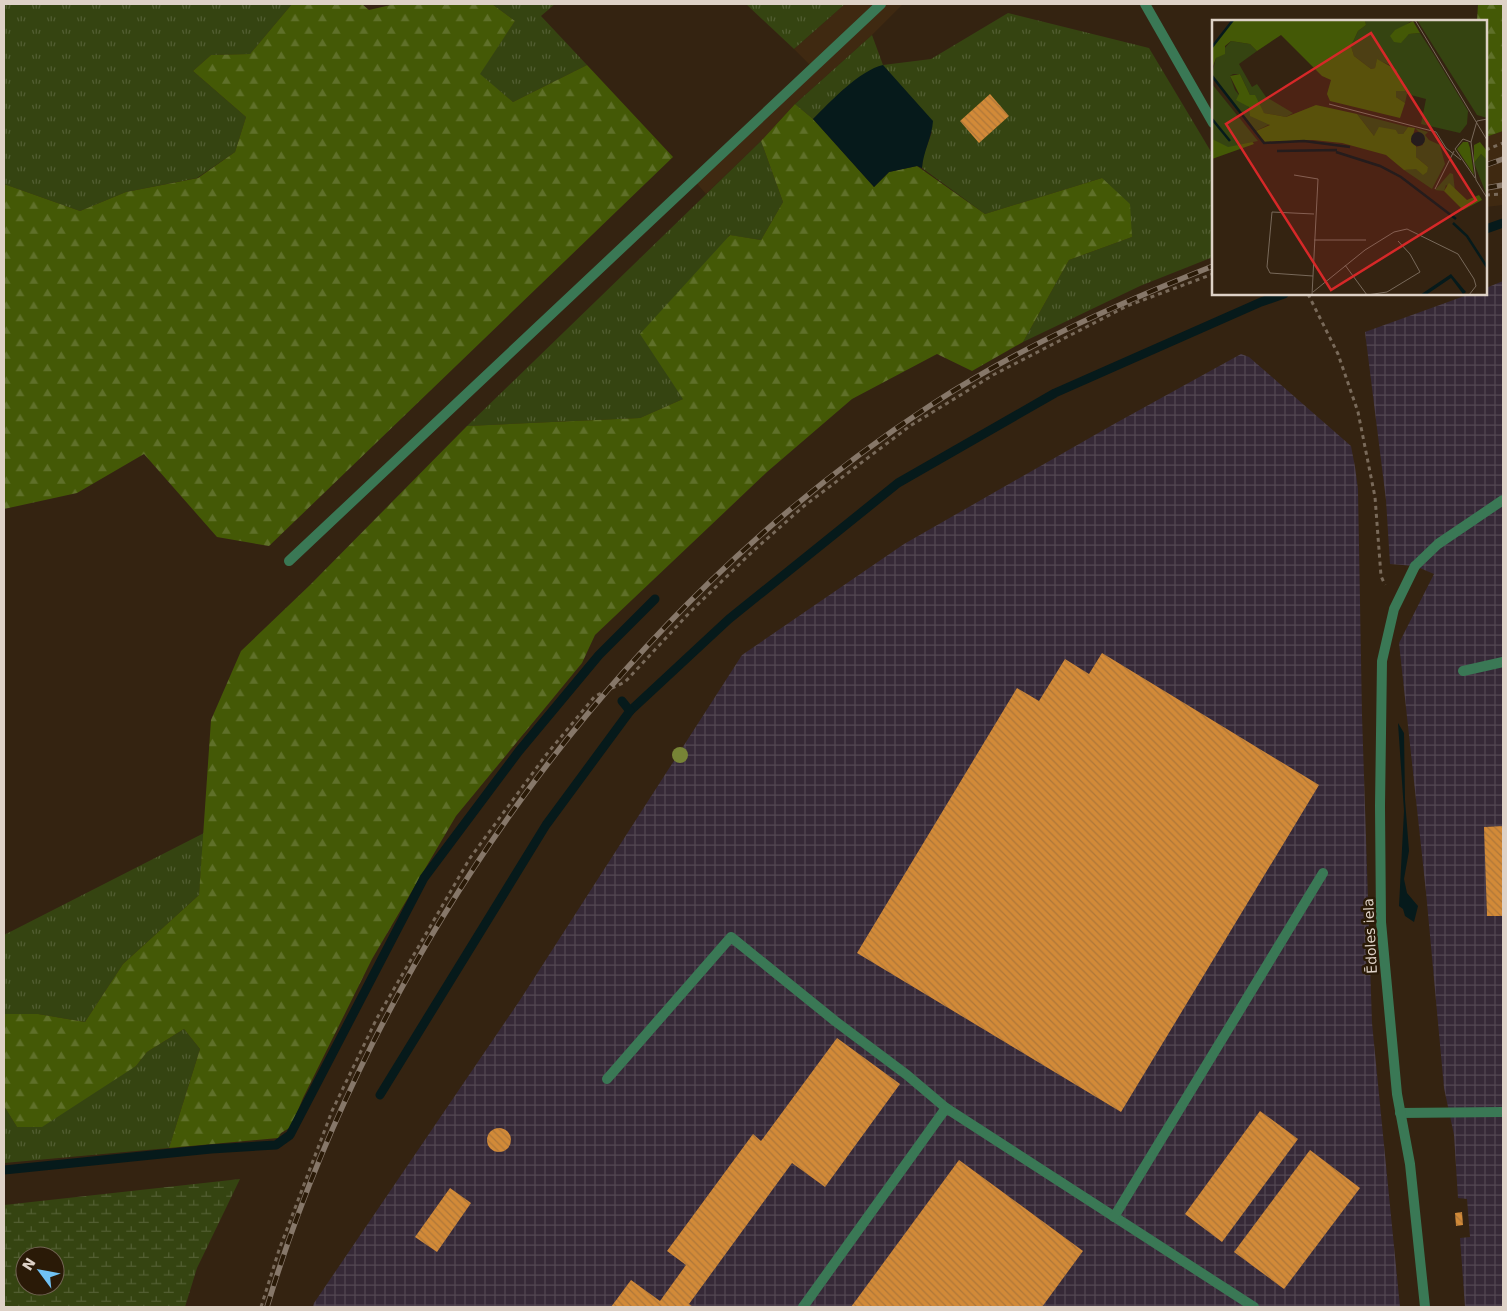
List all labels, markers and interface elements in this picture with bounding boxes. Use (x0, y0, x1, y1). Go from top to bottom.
inset map (1212, 20, 1487, 295)
street label: Ēdoles iela (1360, 898, 1380, 974)
north arrow (15, 1246, 65, 1296)
text: N (19, 1255, 39, 1273)

